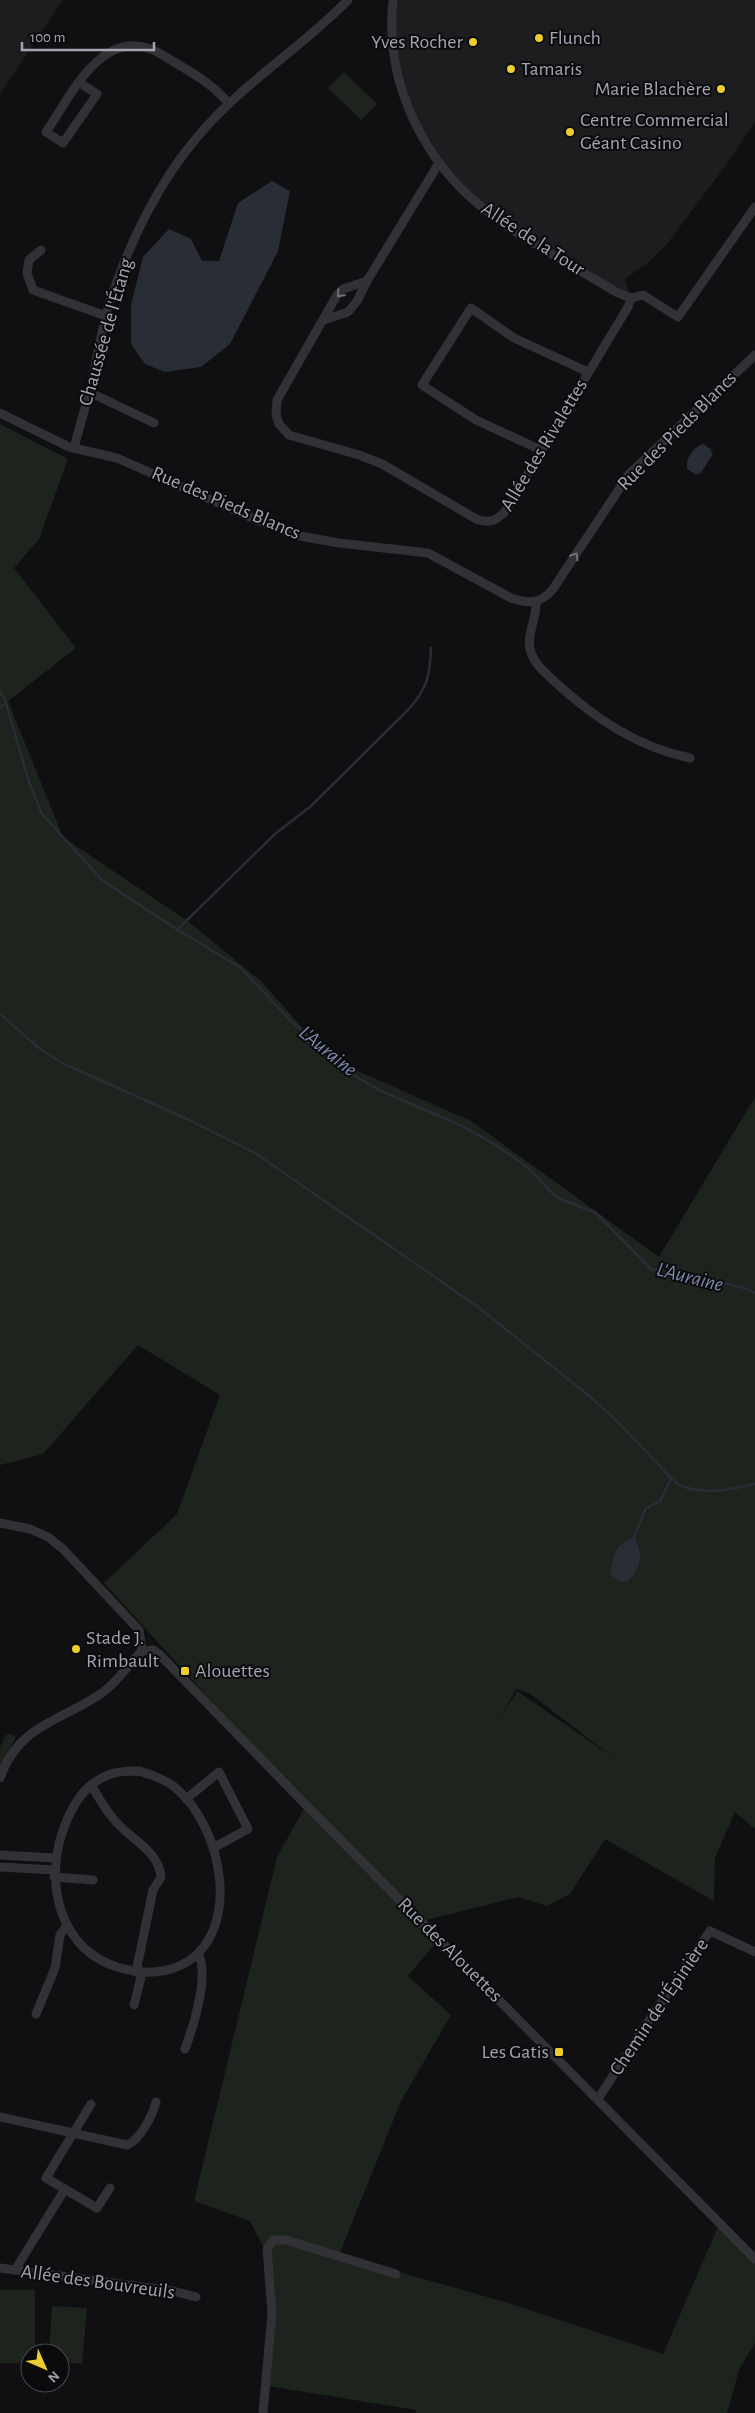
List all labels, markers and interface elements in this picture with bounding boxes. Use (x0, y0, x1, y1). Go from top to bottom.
scale bar (22, 20, 155, 52)
place label: Flunch (549, 28, 601, 48)
text: 100 m (30, 30, 65, 45)
place label: Yves Rocher (371, 32, 464, 52)
marker: Flunch (533, 32, 545, 44)
marker: Yves Rocher (467, 36, 479, 48)
place label: Tamaris (521, 59, 582, 79)
marker: Tamaris (505, 63, 517, 75)
place label: Marie Blachère (595, 79, 711, 99)
marker: Marie Blachère (715, 83, 727, 95)
place label: Centre Commercial Géant Casino (580, 110, 729, 153)
marker: Centre Commercial Géant Casino (564, 126, 576, 138)
street label: Allée de la Tour (478, 198, 589, 280)
street label: Chaussée de l'Étang (74, 255, 137, 408)
one-way arrow (337, 288, 346, 297)
street label: Rue des Pieds Blancs (614, 368, 740, 494)
street label: Allée des Rivalettes (497, 376, 591, 514)
street label: Rue des Pieds Blancs (149, 463, 303, 543)
one-way arrow (569, 552, 579, 561)
water label: L'Auraine (295, 1022, 361, 1081)
water label: L'Auraine (655, 1259, 725, 1295)
place label: Stade J. Rimbault (86, 1628, 160, 1671)
marker: Stade J. Rimbault (70, 1643, 82, 1655)
place label: Alouettes (195, 1661, 270, 1681)
marker: Alouettes (179, 1665, 191, 1677)
street label: Rue des Alouettes (394, 1894, 506, 2006)
street label: Chemin de l'Épinière (605, 1934, 712, 2079)
place label: Les Gatis (481, 2042, 549, 2062)
marker: Les Gatis (553, 2046, 565, 2058)
street label: Allée des Bouvreuils (20, 2261, 176, 2303)
north arrow (20, 2343, 70, 2393)
text: N (45, 2368, 62, 2385)

